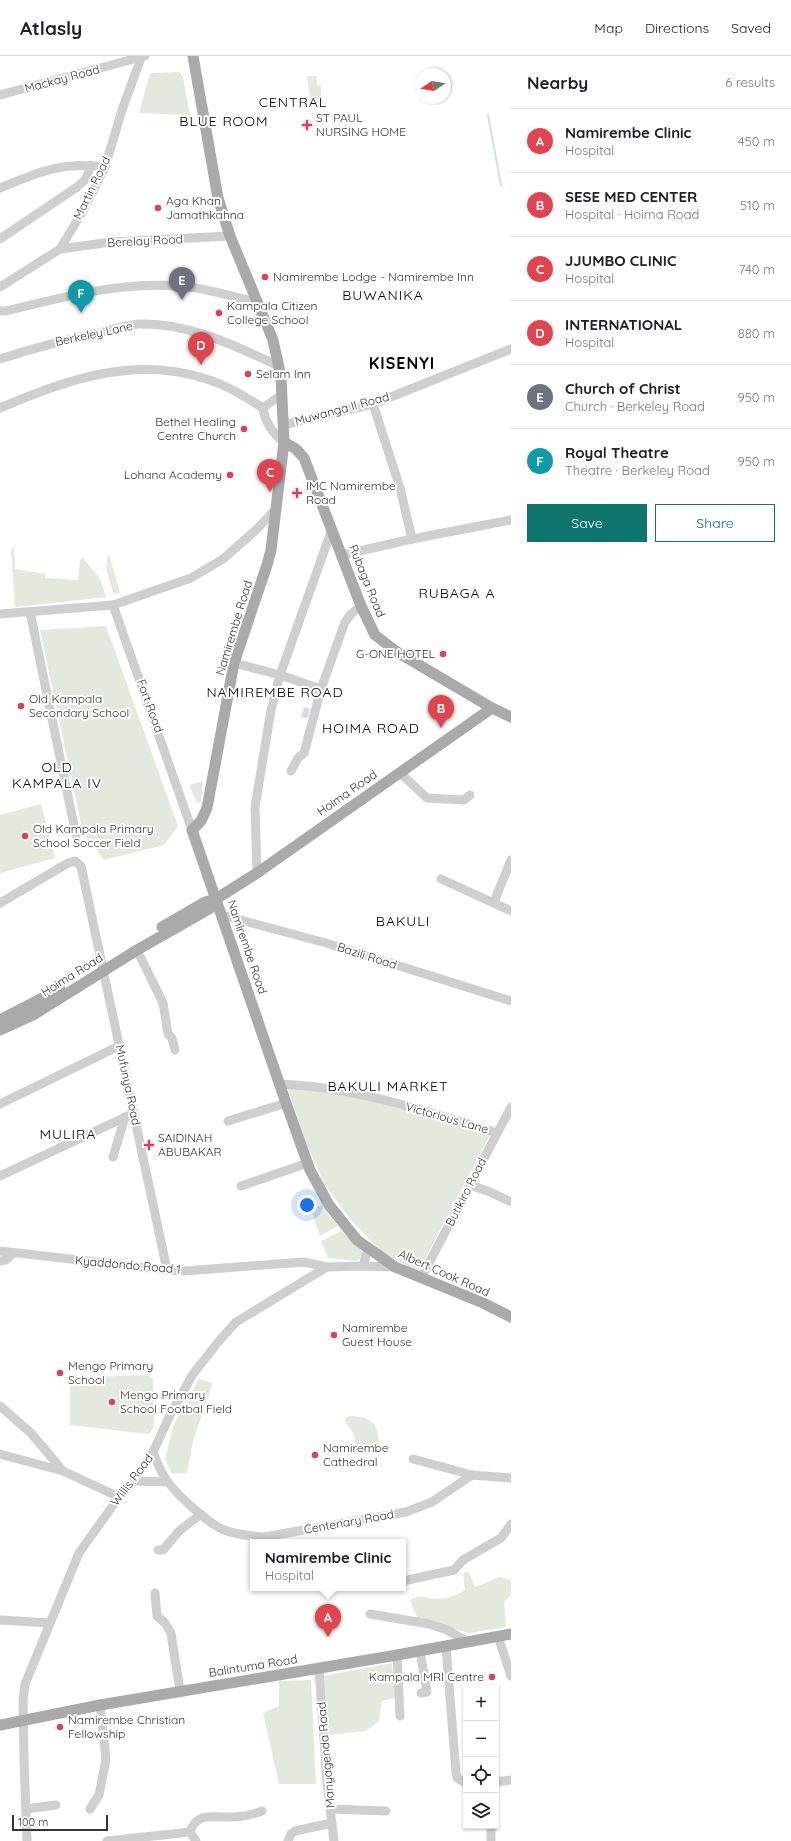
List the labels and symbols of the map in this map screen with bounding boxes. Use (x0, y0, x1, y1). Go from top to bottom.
street label: Mackay Road (23, 61, 101, 96)
north arrow (415, 68, 451, 104)
district label: CENTRAL (259, 93, 327, 111)
place label: ST PAUL NURSING HOME (316, 110, 406, 139)
district label: BLUE ROOM (179, 112, 269, 130)
marker: ST PAUL NURSING HOME (301, 119, 313, 131)
street label: Martin Road (70, 154, 113, 222)
place label: Aga Khan Jamathkahna (166, 193, 244, 222)
marker: Aga Khan Jamathkahna (153, 203, 163, 213)
street label: Berelay Road (107, 231, 183, 250)
pin: E (169, 267, 195, 300)
place label: Namirembe Lodge - Namirembe Inn (273, 269, 474, 284)
marker: Namirembe Lodge - Namirembe Inn (260, 272, 270, 282)
pin: F (68, 280, 94, 313)
district label: BUWANIKA (342, 286, 424, 304)
place label: Kampala Citizen College School (227, 298, 318, 327)
marker: Kampala Citizen College School (214, 308, 224, 318)
street label: Berkeley Lane (54, 318, 134, 349)
pin: D (188, 332, 214, 365)
district label: KISENYI (369, 353, 435, 373)
place label: Selam Inn (256, 366, 311, 381)
marker: Selam Inn (243, 369, 253, 379)
street label: Muwanga II Road (293, 389, 391, 428)
place label: Bethel Healing Centre Church (155, 414, 236, 443)
marker: Bethel Healing Centre Church (239, 424, 249, 434)
pin: C (257, 459, 283, 492)
place label: Lohana Academy (124, 467, 222, 482)
marker: Lohana Academy (225, 470, 235, 480)
place label: IMC Namirembe Road (306, 478, 396, 507)
marker: IMC Namirembe Road (291, 487, 303, 499)
street label: Rubaga Road (346, 542, 389, 619)
street label: Namirembe Road (212, 578, 255, 677)
district label: RUBAGA A (418, 584, 496, 602)
place label: G-ONE HOTEL (356, 646, 436, 661)
marker: G-ONE HOTEL (438, 649, 448, 659)
street label: Fort Road (134, 677, 167, 735)
district label: NAMIREMBE ROAD (206, 683, 344, 701)
place label: Old Kampala Secondary School (29, 691, 129, 720)
pin: B (428, 695, 454, 728)
marker: Old Kampala Secondary School (16, 701, 26, 711)
district label: HOIMA ROAD (322, 719, 420, 737)
district label: OLD KAMPALA IV (12, 758, 102, 792)
street label: Hoima Road (314, 766, 380, 819)
place label: Old Kampala Primary School Soccer Field (33, 821, 154, 850)
marker: Old Kampala Primary School Soccer Field (20, 831, 30, 841)
street label: Namirembe Road (224, 898, 271, 996)
district label: BAKULI (376, 912, 430, 930)
street label: Bazili Road (335, 939, 399, 972)
street label: Hoima Road (38, 950, 105, 999)
street label: Mufunya Road (113, 1043, 144, 1127)
district label: BAKULI MARKET (327, 1077, 449, 1095)
street label: Victorious Lane (404, 1099, 491, 1137)
district label: MULIRA (40, 1125, 96, 1143)
place label: SAIDINAH ABUBAKAR (158, 1130, 222, 1159)
marker: SAIDINAH ABUBAKAR (143, 1139, 155, 1151)
street label: Butikiro Road (442, 1155, 489, 1229)
your location (297, 1195, 317, 1215)
street label: Albert Cook Road (396, 1246, 492, 1299)
street label: Kyaddondo Road 1 (75, 1252, 181, 1277)
place label: Namirembe Guest House (342, 1320, 412, 1349)
marker: Namirembe Guest House (329, 1330, 339, 1340)
place label: Mengo Primary School (68, 1358, 153, 1387)
marker: Mengo Primary School (55, 1368, 65, 1378)
place label: Mengo Primary School Footbal Field (120, 1387, 232, 1416)
marker: Mengo Primary School Footbal Field (107, 1397, 117, 1407)
place label: Namirembe Cathedral (323, 1440, 389, 1469)
marker: Namirembe Cathedral (310, 1450, 320, 1460)
street label: Willis Road (107, 1451, 156, 1509)
street label: Centenary Road (303, 1506, 395, 1537)
pin: A (315, 1604, 341, 1637)
street label: Balintuma Road (208, 1651, 298, 1680)
place label: Kampala MRI Centre (369, 1669, 484, 1684)
marker: Kampala MRI Centre (487, 1672, 497, 1682)
street label: Manyagenda Road (313, 1701, 338, 1809)
place label: Namirembe Christian Fellowship (68, 1712, 185, 1741)
marker: Namirembe Christian Fellowship (55, 1722, 65, 1732)
scale bar (12, 1813, 108, 1832)

